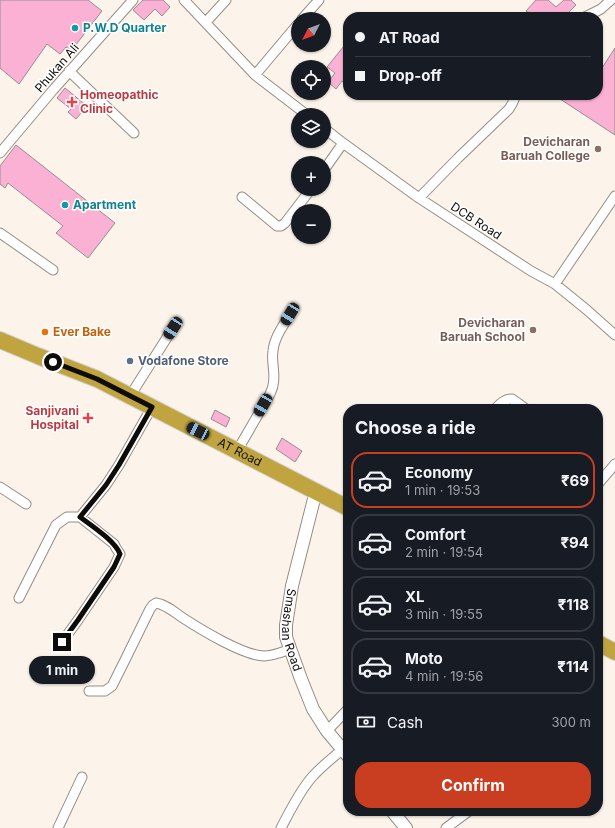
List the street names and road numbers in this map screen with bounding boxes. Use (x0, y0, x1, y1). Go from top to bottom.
street label: Phukan Ali (31, 40, 82, 95)
street label: DCB Road (448, 199, 505, 243)
street label: AT Road (215, 434, 264, 469)
street label: Smashan Road (279, 588, 306, 673)

